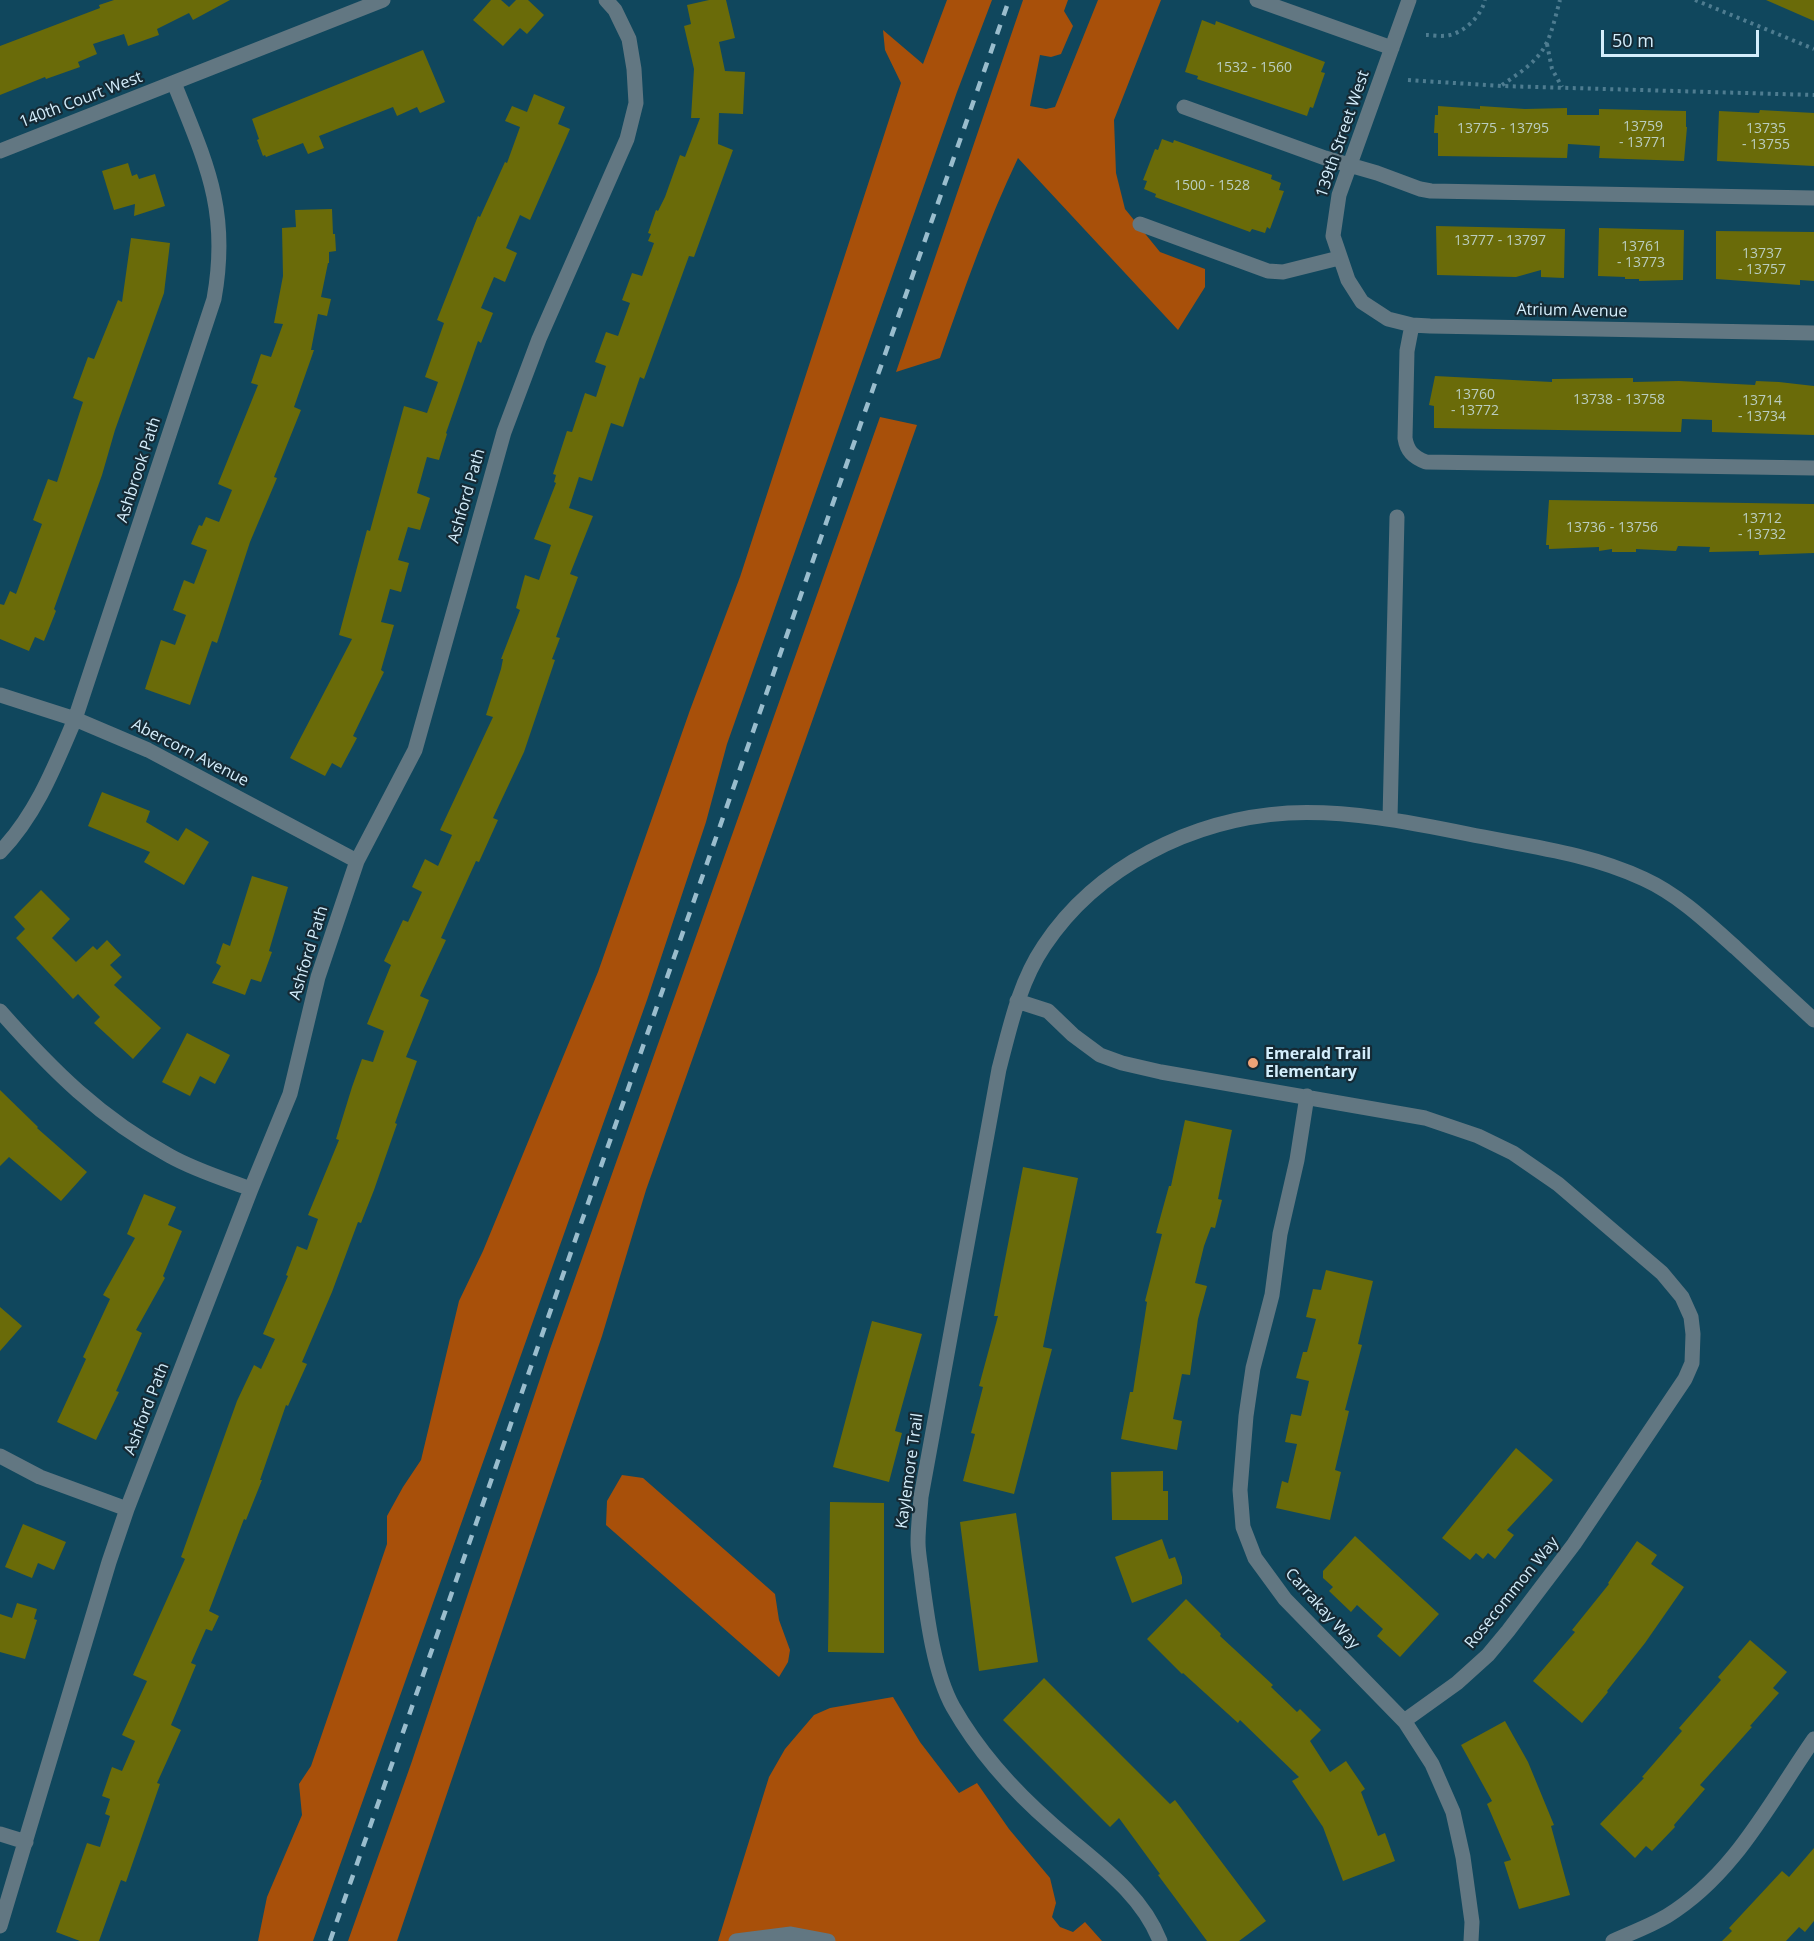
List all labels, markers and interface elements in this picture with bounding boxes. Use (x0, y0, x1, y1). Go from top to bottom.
scale bar (1604, 18, 1762, 56)
text: 50 m (1612, 28, 1654, 52)
house number: 1532 - 1560 (1216, 60, 1292, 76)
street label: 140th Court West (17, 68, 145, 132)
street label: 139th Street West (1312, 68, 1374, 200)
house number: 13759 - 13771 (1619, 119, 1667, 152)
house number: 13775 - 13795 (1457, 121, 1549, 137)
house number: 13735 - 13755 (1742, 121, 1790, 154)
house number: 1500 - 1528 (1174, 178, 1250, 194)
house number: 13777 - 13797 (1454, 233, 1546, 249)
house number: 13761 - 13773 (1617, 239, 1665, 272)
house number: 13737 - 13757 (1738, 246, 1786, 278)
street label: Atrium Avenue (1516, 300, 1628, 322)
house number: 13760 - 13772 (1451, 387, 1499, 419)
house number: 13738 - 13758 (1573, 392, 1665, 408)
house number: 13714 - 13734 (1738, 393, 1786, 425)
street label: Ashbrook Path (113, 415, 165, 525)
street label: Ashford Path (444, 447, 490, 545)
house number: 13712 - 13732 (1738, 511, 1786, 544)
house number: 13736 - 13756 (1566, 520, 1658, 536)
street label: Abercorn Avenue (128, 715, 252, 791)
street label: Ashford Path (286, 904, 332, 1002)
place label: Emerald Trail Elementary (1265, 1044, 1371, 1082)
marker: Emerald Trail Elementary (1246, 1056, 1260, 1070)
street label: Ashford Path (121, 1360, 173, 1458)
street label: Kaylemore Trail (892, 1412, 928, 1530)
street label: Rosecommon Way (1461, 1533, 1563, 1653)
street label: Carrakay Way (1281, 1565, 1363, 1653)

